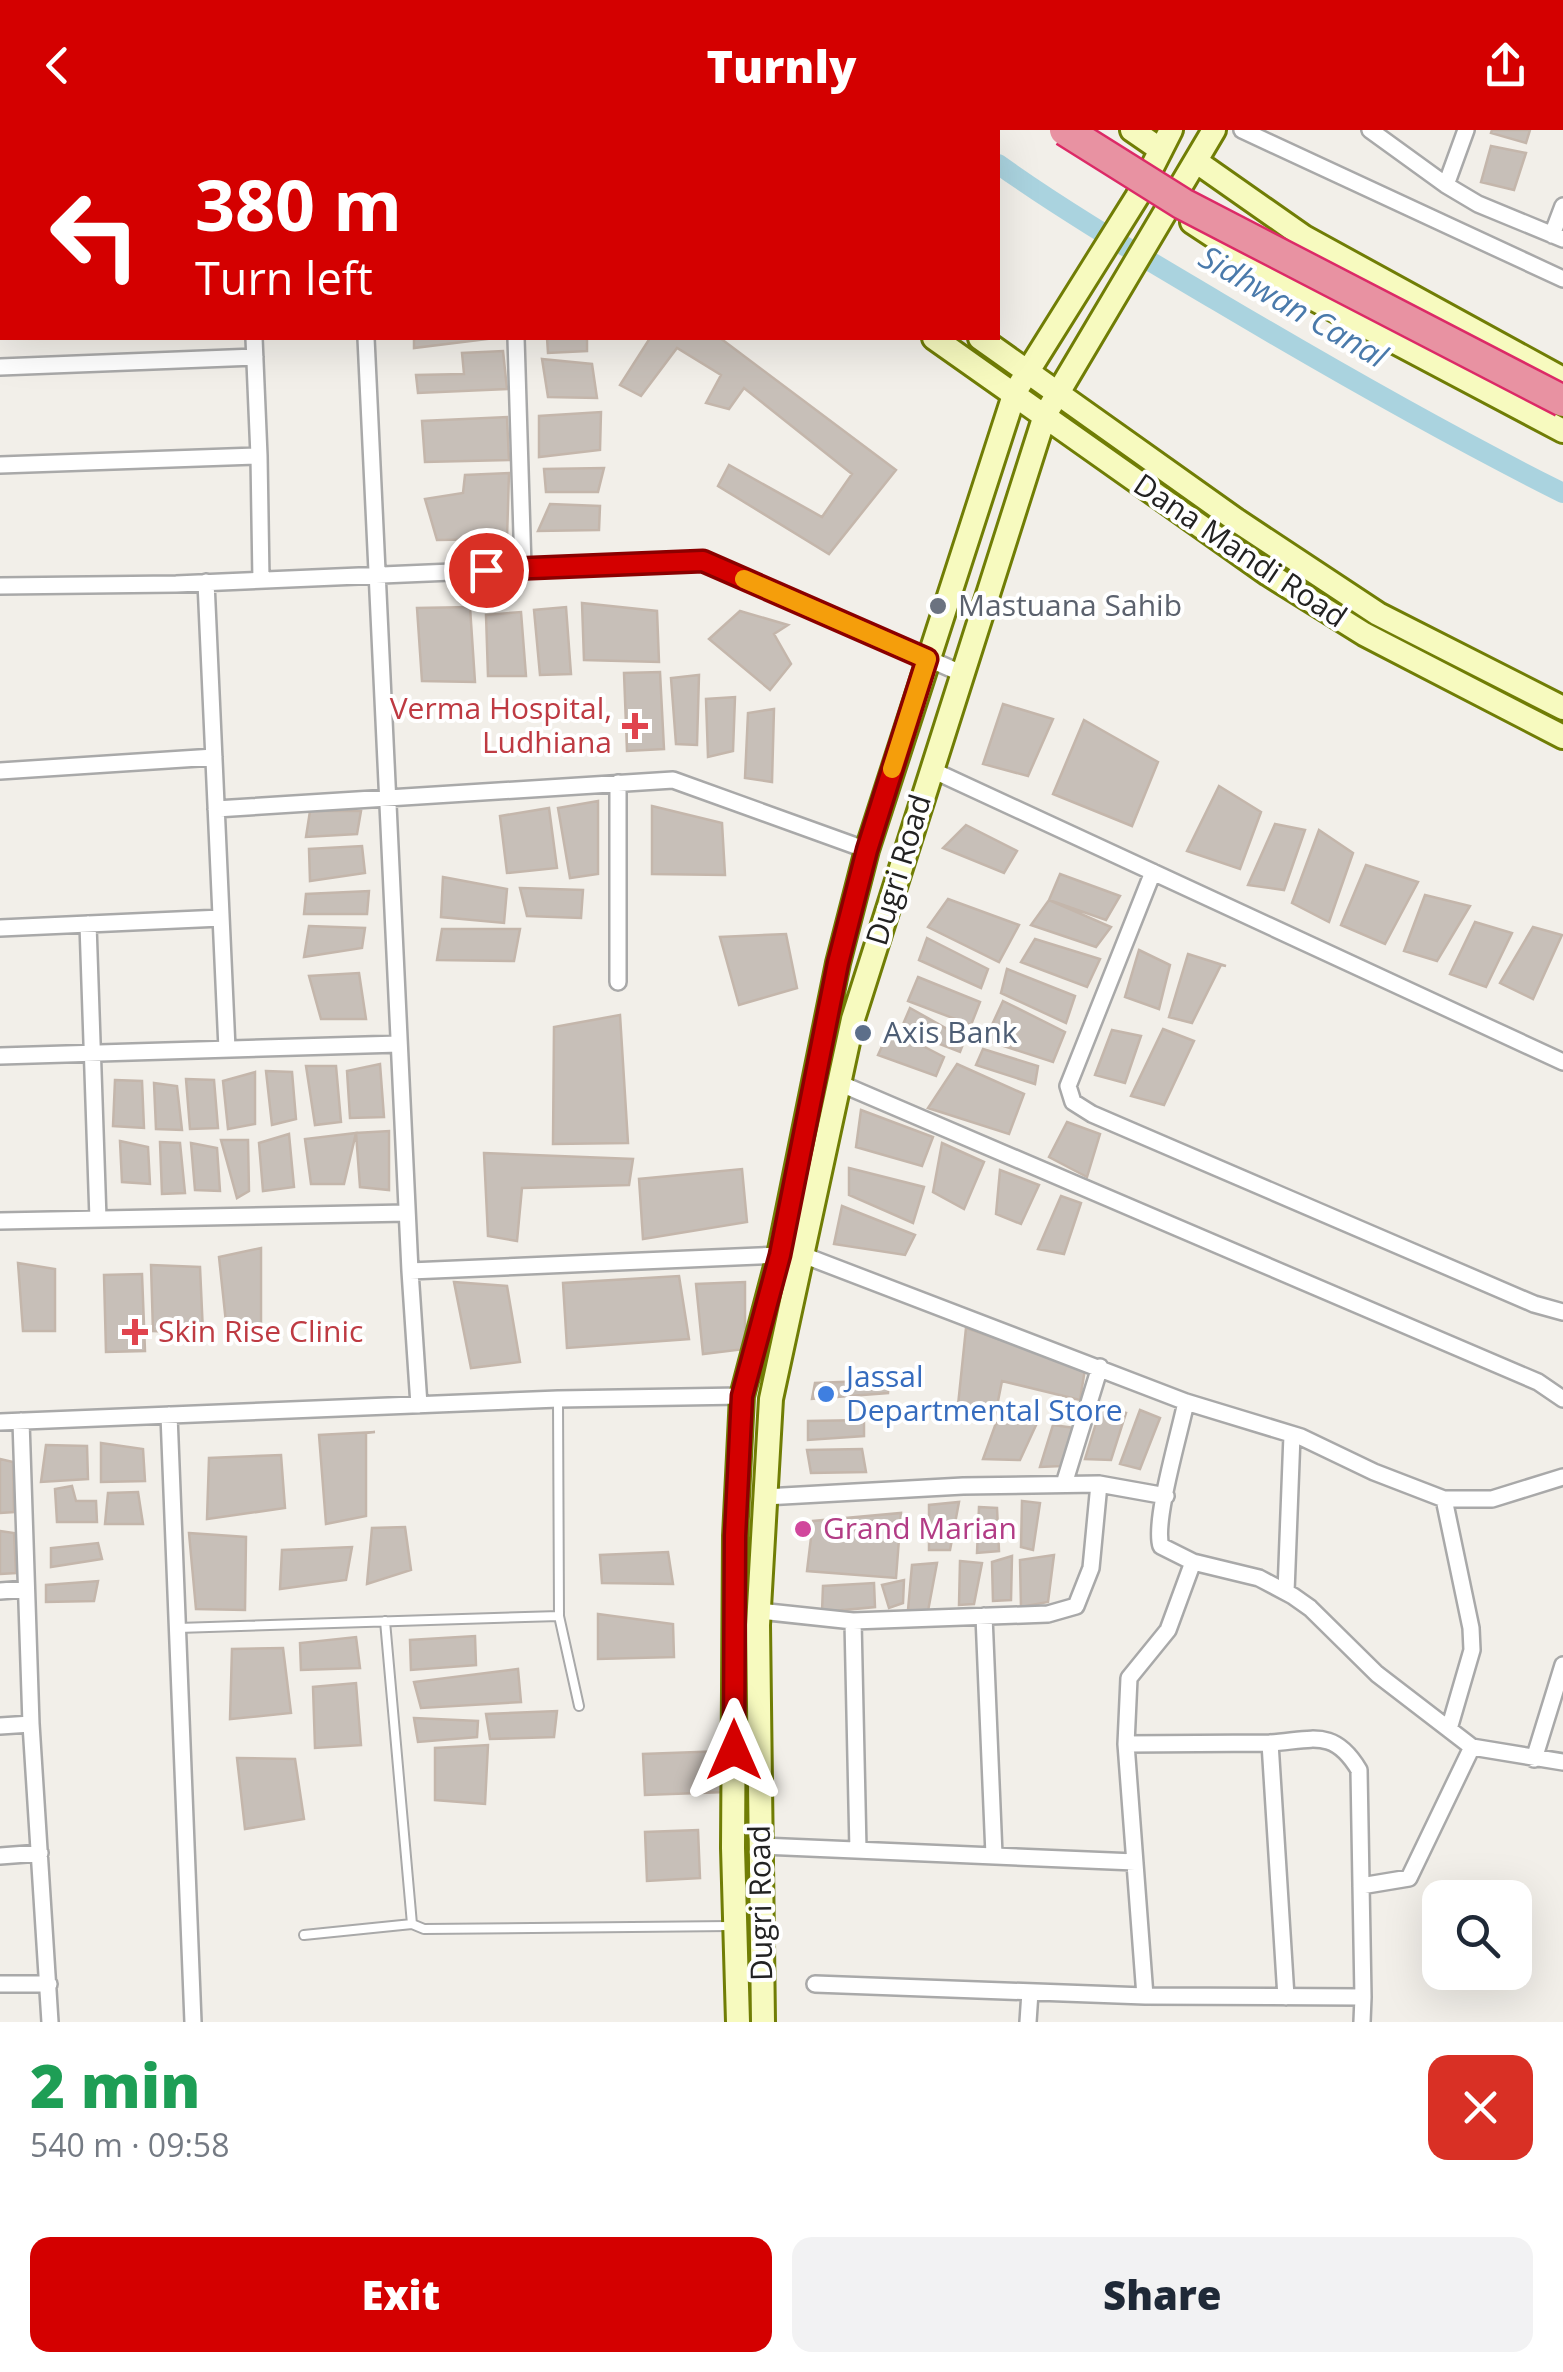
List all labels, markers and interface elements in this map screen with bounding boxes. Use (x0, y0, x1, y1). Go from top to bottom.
text: Turnly (707, 35, 857, 96)
icon: back (30, 38, 85, 93)
icon: share (1478, 38, 1533, 93)
text: 380 m (195, 156, 402, 252)
icon: left (30, 170, 160, 300)
water label: Sidhwan Canal (1192, 234, 1396, 377)
text: Turn left (195, 247, 373, 308)
street label: Dana Mandi Road (1126, 463, 1355, 636)
pin (444, 528, 529, 613)
icon: arrive (459, 543, 514, 598)
place label: Mastuana Sahib (958, 584, 1182, 625)
marker: Mastuana Sahib (927, 595, 949, 617)
place label: Verma Hospital, Ludhiana (390, 687, 612, 762)
marker: Verma Hospital, Ludhiana (622, 713, 648, 739)
street label: Dugri Road (855, 789, 940, 950)
place label: Axis Bank (883, 1011, 1018, 1052)
marker: Axis Bank (852, 1022, 874, 1044)
place label: Skin Rise Clinic (158, 1310, 363, 1351)
marker: Skin Rise Clinic (122, 1319, 148, 1345)
place label: Jassal Departmental Store (843, 1355, 1123, 1430)
marker: Jassal Departmental Store (815, 1383, 837, 1405)
place label: Grand Marian (823, 1507, 1017, 1548)
marker: Grand Marian (792, 1518, 814, 1540)
position arrow (682, 1698, 786, 1802)
street label: Dugri Road (738, 1825, 781, 1981)
map controls (1422, 1880, 1532, 1990)
button: search (1422, 1880, 1532, 1990)
text: 2 min (30, 2044, 200, 2126)
button: close (1428, 2055, 1533, 2160)
text: 540 m · 09:58 (30, 2123, 229, 2166)
button: Exit (30, 2237, 772, 2352)
button: Share (792, 2237, 1533, 2352)

